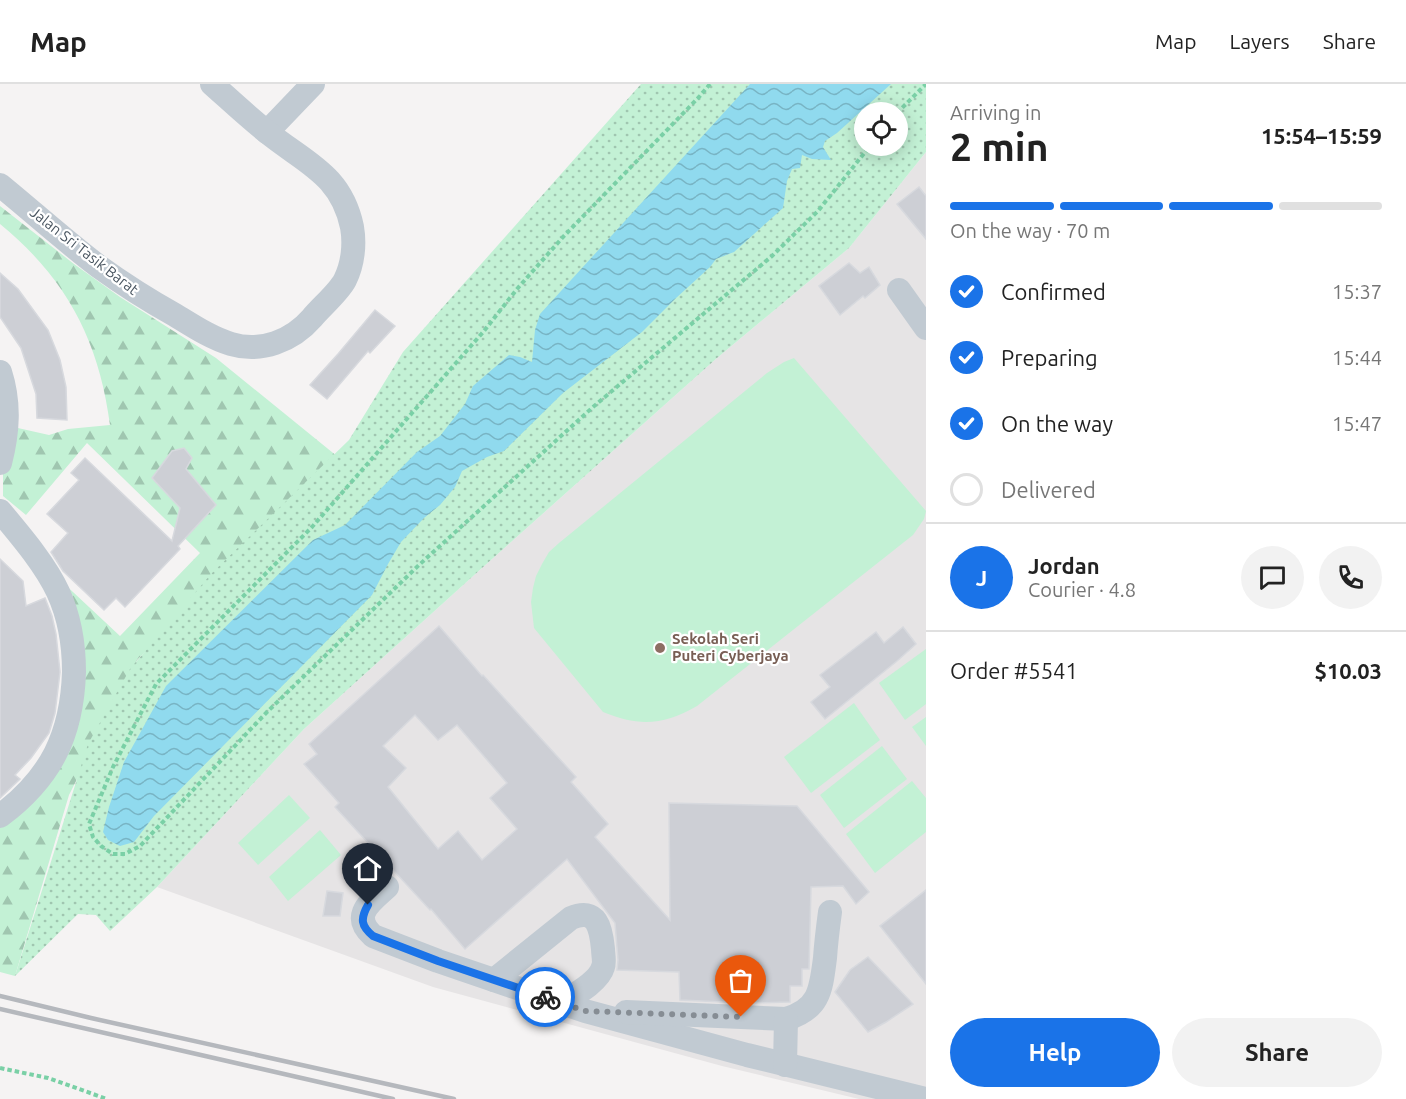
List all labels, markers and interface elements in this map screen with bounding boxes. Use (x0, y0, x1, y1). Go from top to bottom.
text: Map (30, 26, 87, 57)
text: Map (1155, 29, 1196, 53)
text: Layers (1229, 29, 1290, 53)
text: Share (1323, 29, 1376, 53)
text: Arriving in (950, 101, 1041, 124)
map controls (854, 102, 908, 156)
button: locate (854, 102, 908, 156)
text: 15:54–15:59 (1261, 123, 1382, 148)
text: 2 min (950, 125, 1049, 168)
street label: Jalan Sri Tasik Barat (27, 203, 142, 298)
text: On the way · 70 m (950, 219, 1110, 242)
icon: check (950, 275, 983, 308)
text: Confirmed (1001, 279, 1106, 304)
text: 15:37 (1332, 280, 1382, 303)
icon: check (950, 341, 983, 374)
text: Preparing (1001, 345, 1098, 370)
text: 15:44 (1332, 346, 1382, 369)
icon: check (950, 407, 983, 440)
text: On the way (1001, 411, 1113, 436)
text: 15:47 (1332, 412, 1382, 435)
text: Delivered (1001, 477, 1096, 502)
button: chat (1241, 546, 1304, 609)
button: phone (1319, 546, 1382, 609)
text: Jordan (1028, 553, 1100, 578)
text: J (976, 565, 987, 590)
text: Courier · 4.8 (1028, 578, 1136, 601)
place label: Sekolah Seri Puteri Cyberjaya (672, 630, 789, 664)
marker: Sekolah Seri Puteri Cyberjaya (653, 641, 667, 655)
text: Order #5541 (950, 658, 1078, 683)
text: $10.03 (1315, 658, 1382, 683)
pin (342, 843, 393, 905)
icon: home (351, 852, 384, 885)
pin (715, 955, 766, 1017)
icon: bag (724, 964, 757, 997)
courier (515, 967, 575, 1027)
icon: bike (529, 981, 562, 1014)
button: Help (950, 1018, 1160, 1087)
button: Share (1172, 1018, 1382, 1087)

